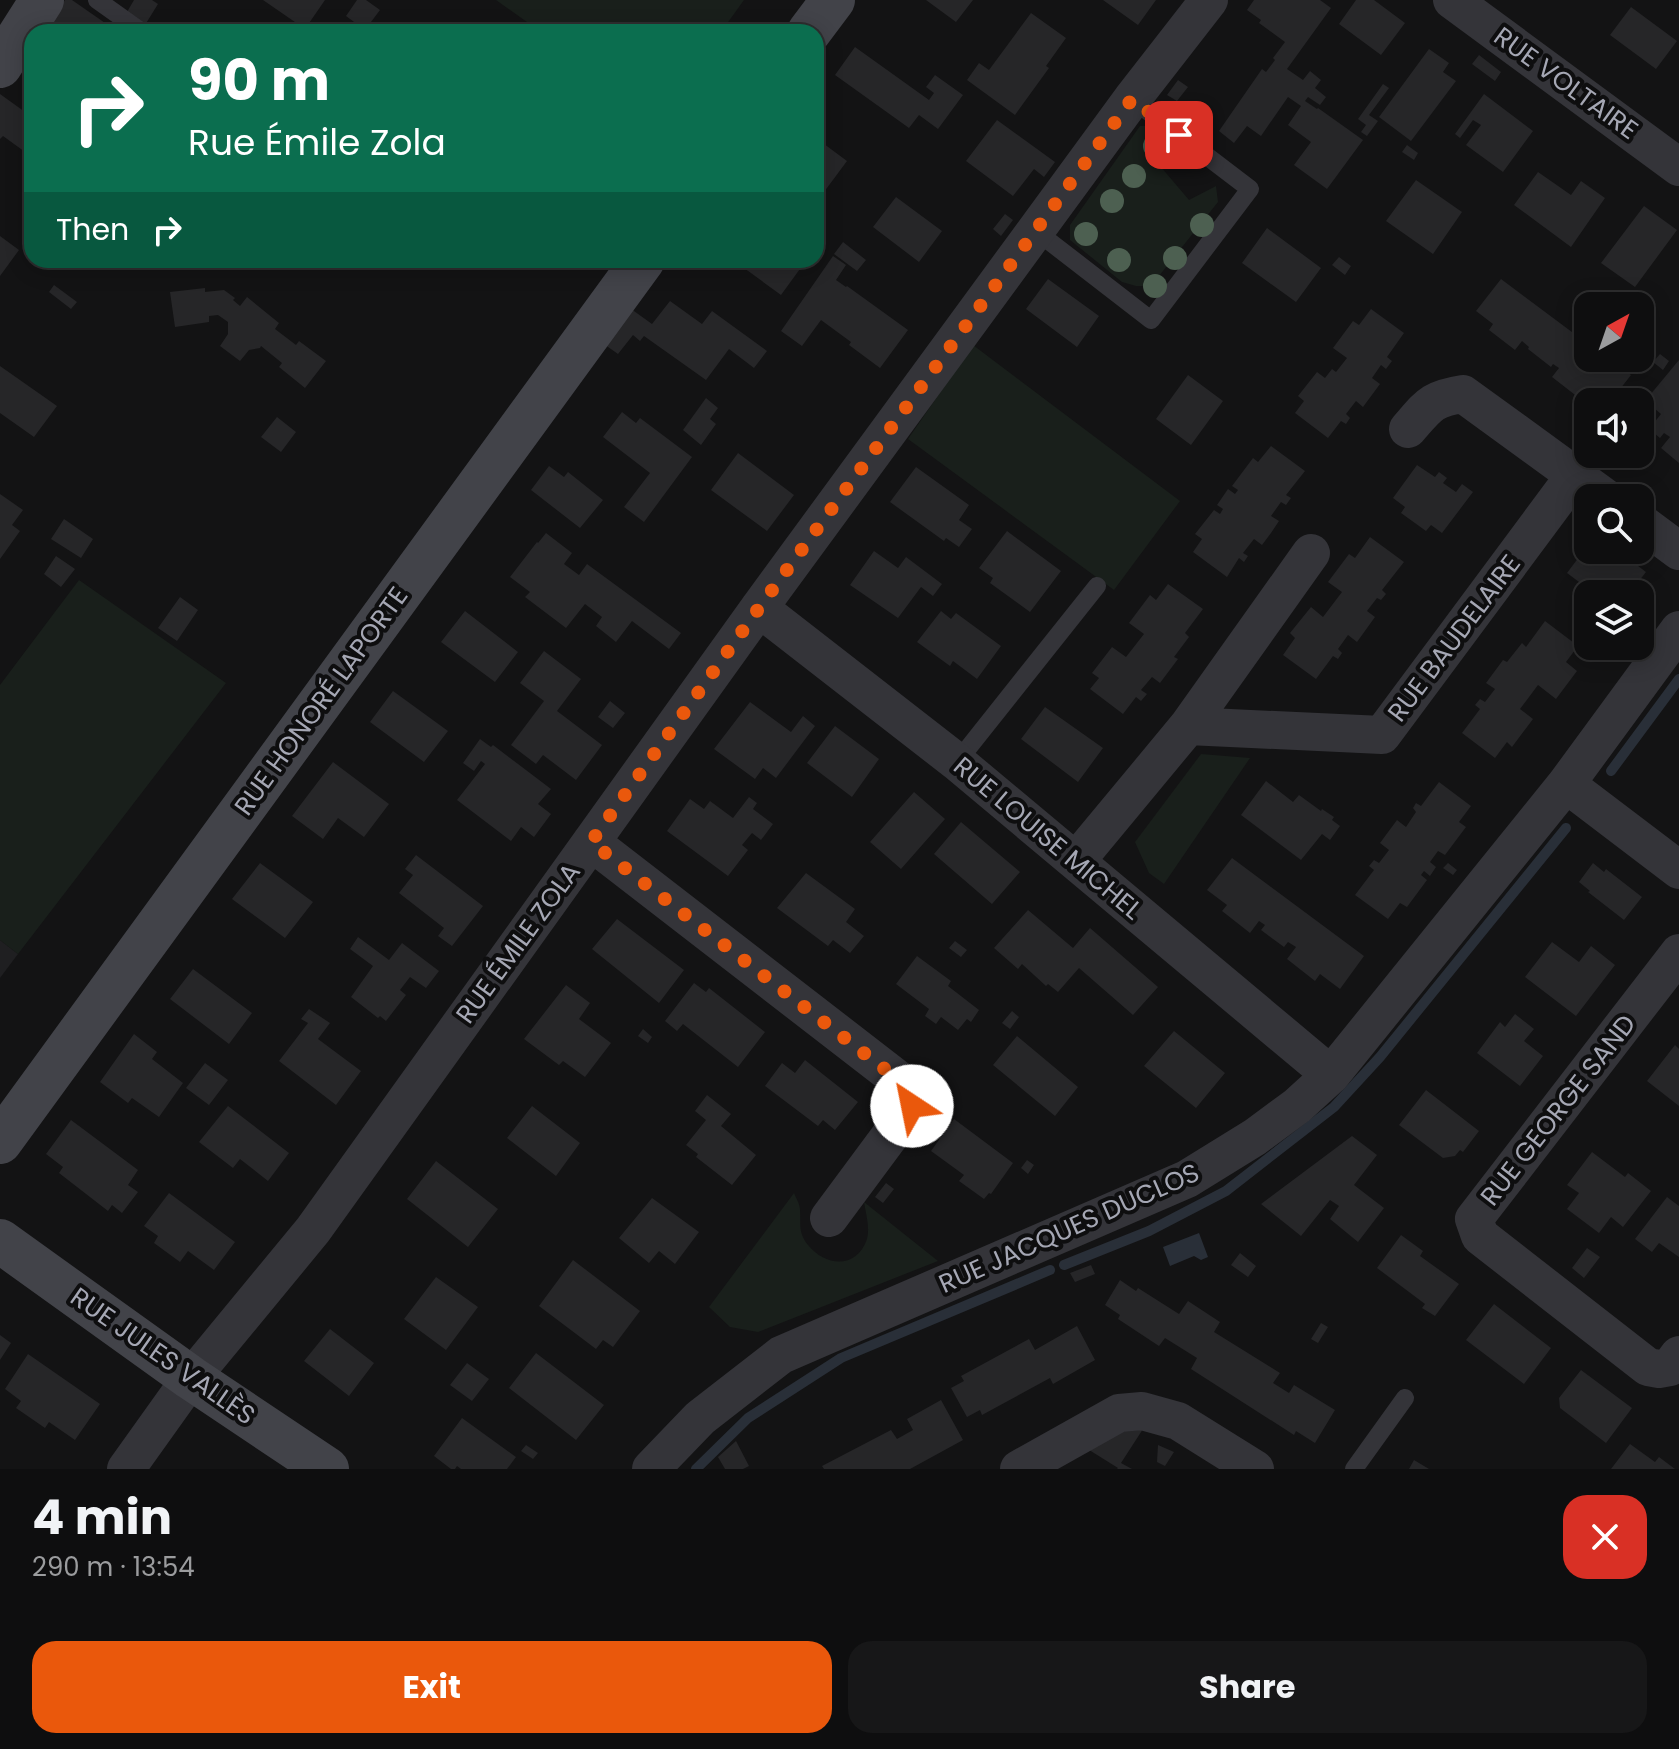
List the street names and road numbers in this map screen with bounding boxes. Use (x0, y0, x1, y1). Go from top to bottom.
street label: RUE VOLTAIRE (1487, 18, 1645, 148)
street label: RUE BAUDELAIRE (1379, 547, 1529, 729)
street label: RUE HONORÉ LAPORTE (226, 579, 416, 823)
street label: RUE LOUISE MICHEL (946, 748, 1150, 928)
street label: RUE ÉMILE ZOLA (447, 855, 589, 1031)
street label: RUE GEORGE SAND (1472, 1007, 1644, 1213)
street label: RUE JACQUES DUCLOS (933, 1154, 1205, 1302)
street label: RUE JULES VALLÈS (63, 1279, 263, 1433)

